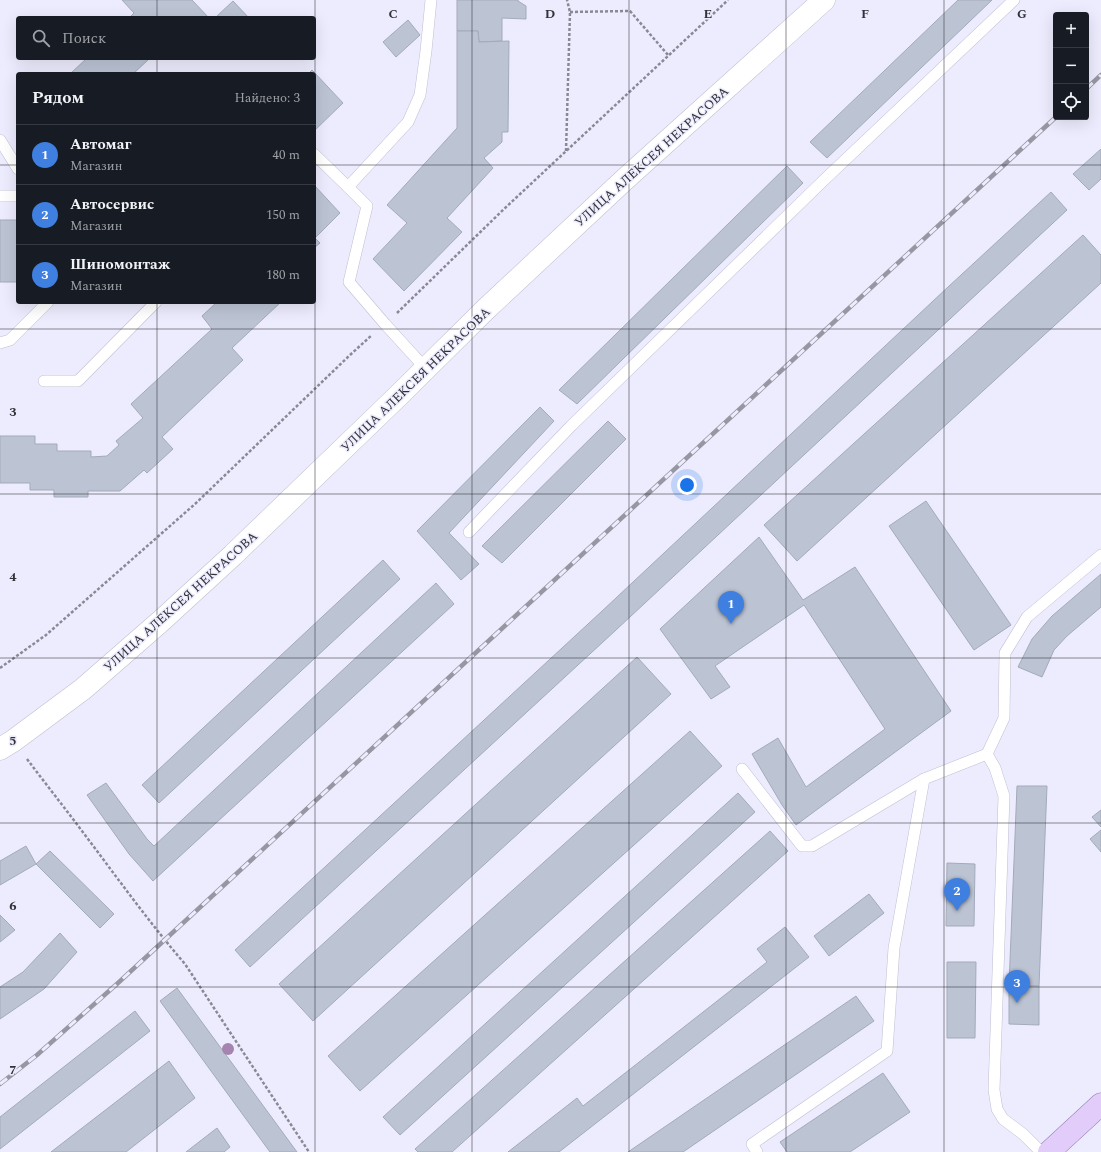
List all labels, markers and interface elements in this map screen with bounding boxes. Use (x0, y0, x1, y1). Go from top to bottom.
text: C (388, 4, 398, 24)
text: D (545, 4, 555, 24)
text: E (704, 4, 713, 24)
text: F (861, 4, 869, 24)
text: G (1017, 4, 1027, 24)
map controls (1053, 12, 1089, 120)
button: + (1053, 12, 1089, 48)
search box (16, 16, 316, 60)
icon: search (30, 27, 52, 49)
text: Поиск (62, 27, 106, 50)
button: − (1053, 48, 1089, 84)
street label: УЛИЦА АЛЕКСЕЯ НЕКРАСОВА (570, 82, 733, 232)
button: locate (1053, 84, 1089, 120)
text: Рядом (32, 85, 84, 111)
text: Найдено: 3 (234, 88, 300, 108)
text: Автомаг (70, 133, 131, 156)
text: 1 (41, 145, 49, 165)
text: 40 m (273, 145, 300, 165)
text: Магазин (70, 156, 122, 176)
text: Автосервис (70, 193, 154, 216)
text: 2 (41, 205, 49, 225)
text: 150 m (266, 205, 300, 225)
text: Магазин (70, 216, 122, 236)
text: Шиномонтаж (70, 253, 170, 276)
text: 3 (41, 265, 49, 285)
text: 180 m (266, 265, 300, 285)
text: Магазин (70, 276, 122, 296)
street label: УЛИЦА АЛЕКСЕЯ НЕКРАСОВА (336, 302, 495, 457)
text: 3 (9, 402, 17, 422)
your location (677, 475, 697, 495)
street label: УЛИЦА АЛЕКСЕЯ НЕКРАСОВА (99, 527, 262, 677)
text: 4 (9, 567, 17, 587)
pin: 1 (718, 591, 744, 624)
text: 5 (9, 731, 17, 751)
pin: 2 (944, 878, 970, 911)
text: 6 (9, 896, 17, 916)
pin: 3 (1004, 970, 1030, 1003)
text: 7 (9, 1060, 17, 1080)

